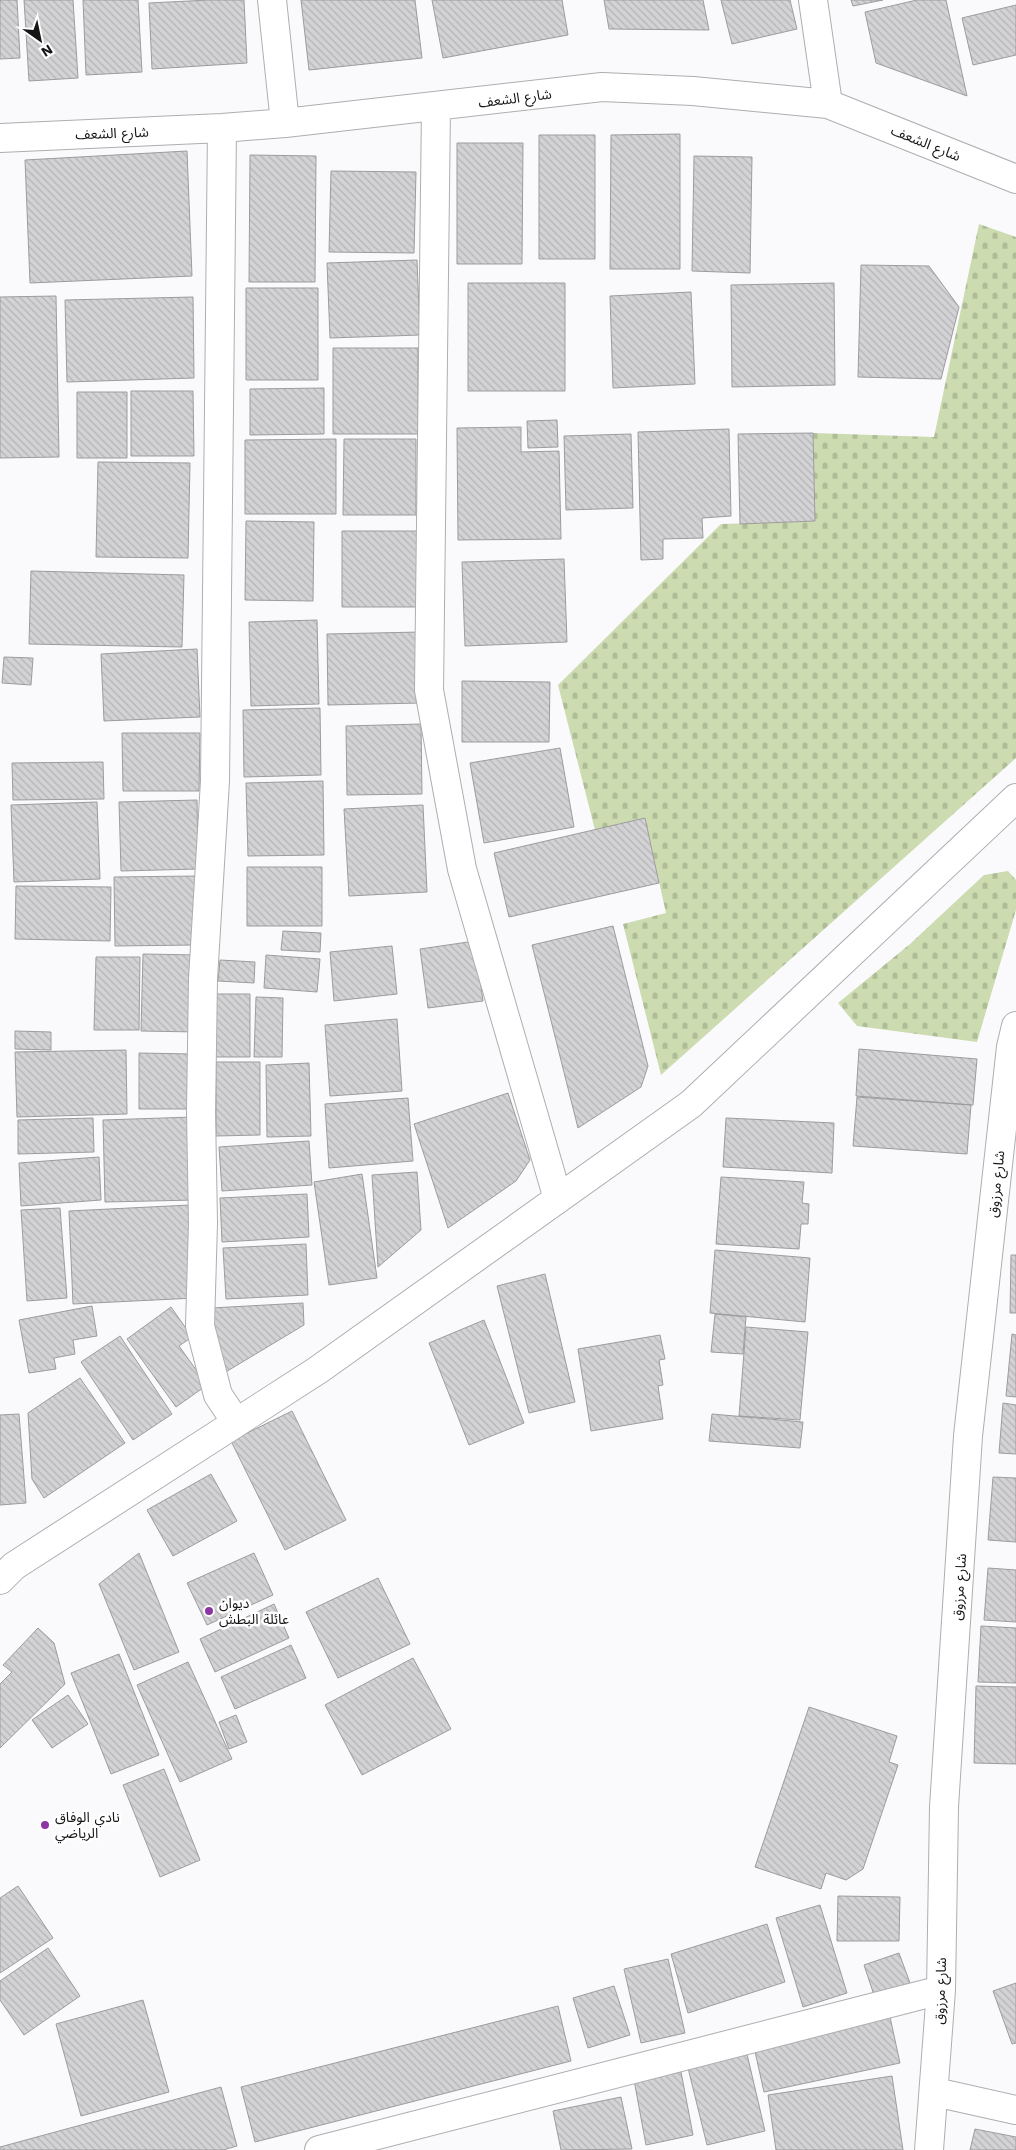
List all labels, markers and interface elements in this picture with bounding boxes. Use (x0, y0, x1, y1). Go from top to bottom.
north arrow (15, 15, 65, 65)
text: N (38, 41, 56, 60)
street label: شارع الشعف (477, 86, 553, 113)
street label: شارع الشعف (888, 122, 963, 167)
street label: شارع الشعف (75, 124, 149, 145)
street label: شارع مرزوق (985, 1150, 1010, 1219)
street label: شارع مرزوق (949, 1553, 972, 1621)
place label: ديوان عائلة البطش (219, 1595, 289, 1628)
marker: ديوان عائلة البطش (203, 1605, 215, 1617)
place label: نادي الوفاق الرياضي (55, 1809, 120, 1844)
marker: نادي الوفاق الرياضي (39, 1819, 51, 1831)
street label: شارع مرزوق (931, 1957, 952, 2025)

